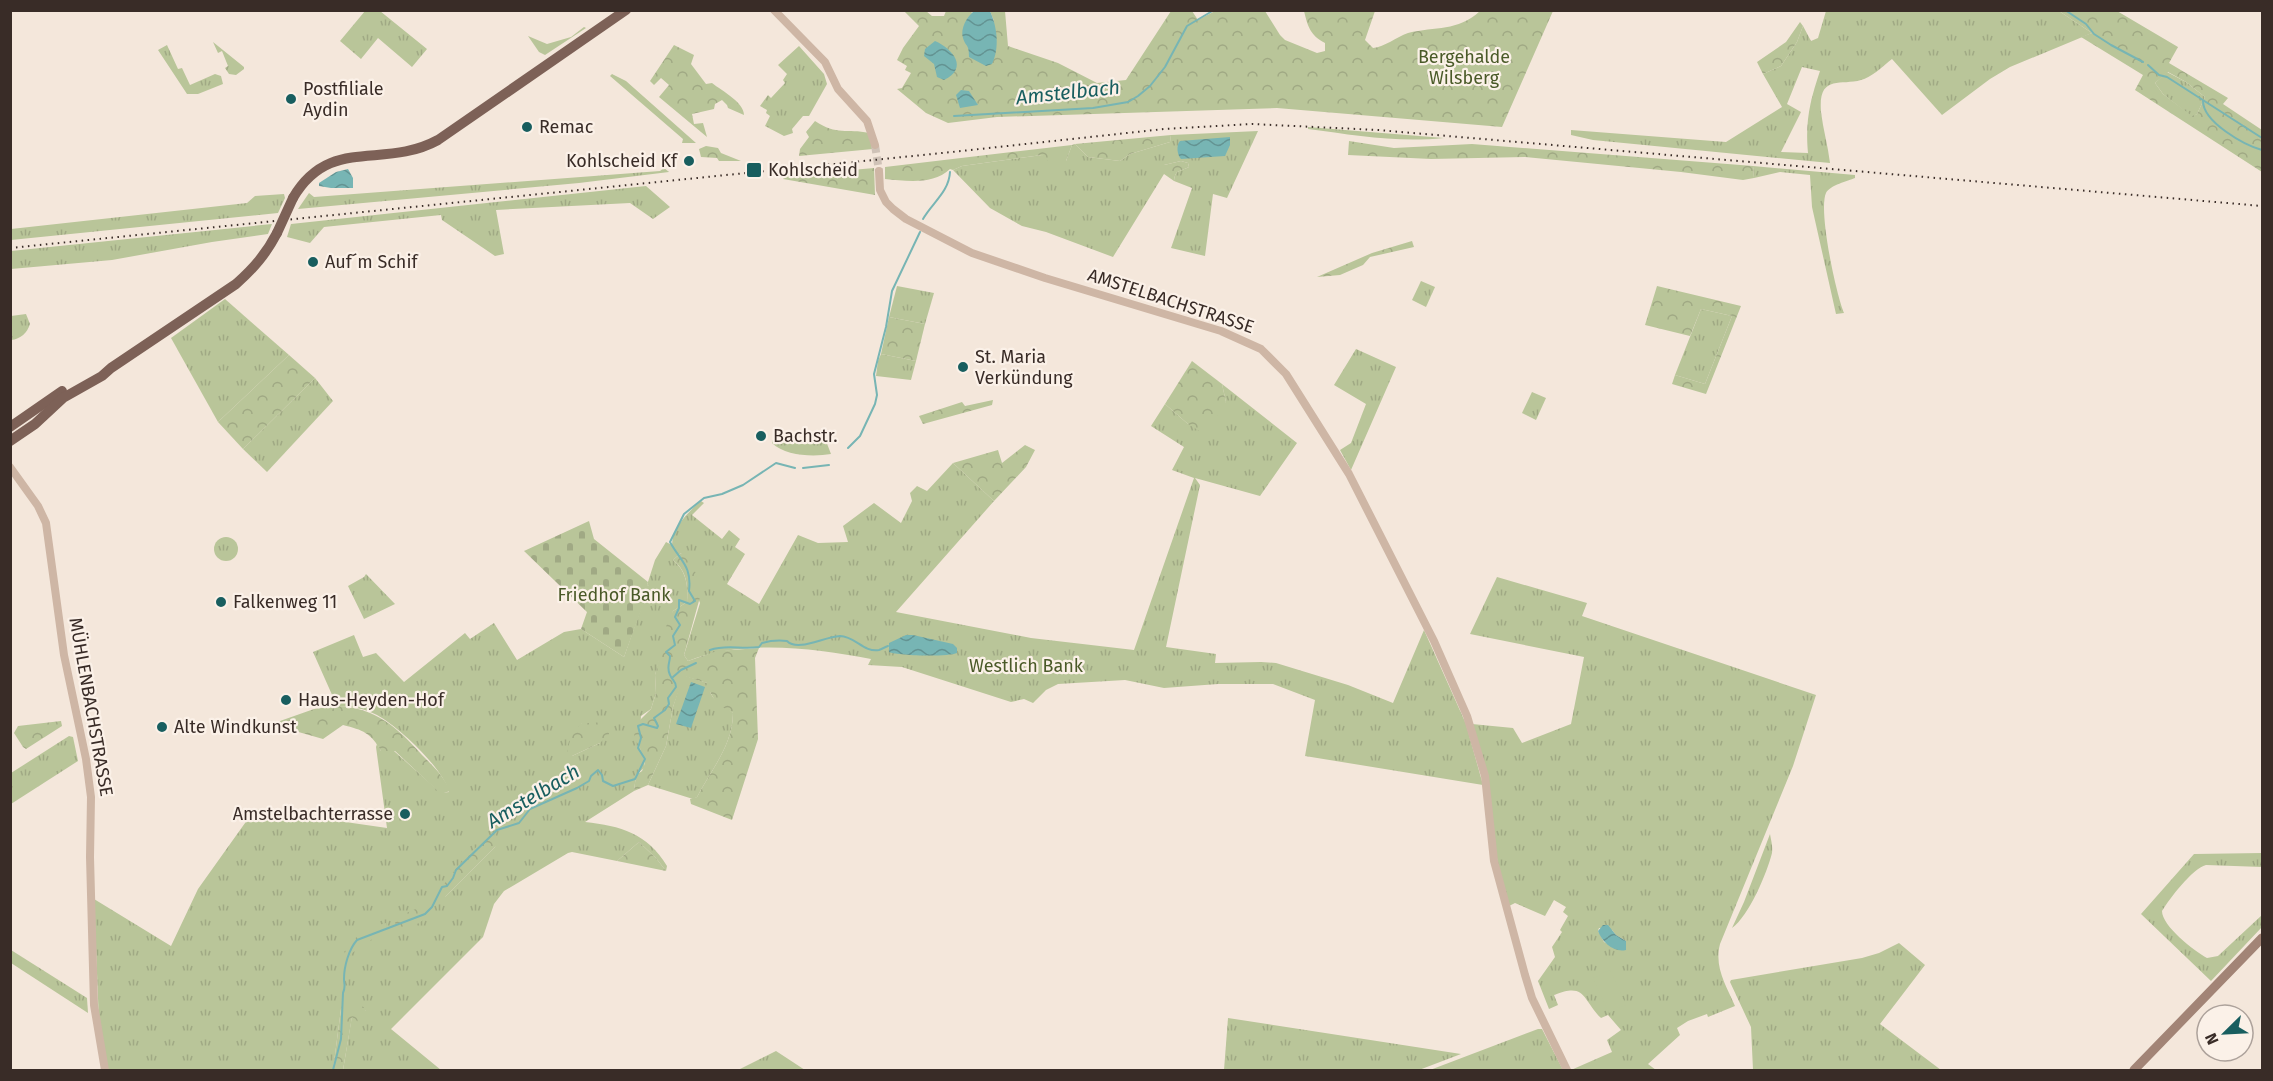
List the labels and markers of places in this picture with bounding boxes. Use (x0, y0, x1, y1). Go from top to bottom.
place label: Postfiliale Aydin (303, 78, 384, 121)
marker: Postfiliale Aydin (284, 92, 298, 106)
place label: Remac (539, 116, 594, 138)
marker: Remac (520, 120, 534, 134)
place label: Kohlscheid Kf (566, 150, 679, 172)
marker: Kohlscheid Kf (682, 154, 696, 168)
place label: Kohlscheid (768, 159, 858, 181)
marker: Kohlscheid (745, 161, 763, 179)
place label: Auf´m Schif (325, 251, 419, 273)
marker: Auf´m Schif (306, 255, 320, 269)
place label: St. Maria Verkündung (975, 346, 1073, 389)
marker: St. Maria Verkündung (956, 360, 970, 374)
place label: Bachstr. (773, 425, 838, 447)
marker: Bachstr. (754, 429, 768, 443)
place label: Falkenweg 11 (233, 591, 337, 613)
marker: Falkenweg 11 (214, 595, 228, 609)
place label: Haus-Heyden-Hof (298, 689, 446, 711)
marker: Haus-Heyden-Hof (279, 693, 293, 707)
place label: Alte Windkunst (174, 716, 297, 738)
marker: Alte Windkunst (155, 720, 169, 734)
place label: Amstelbachterrasse (233, 803, 393, 825)
marker: Amstelbachterrasse (398, 807, 412, 821)

